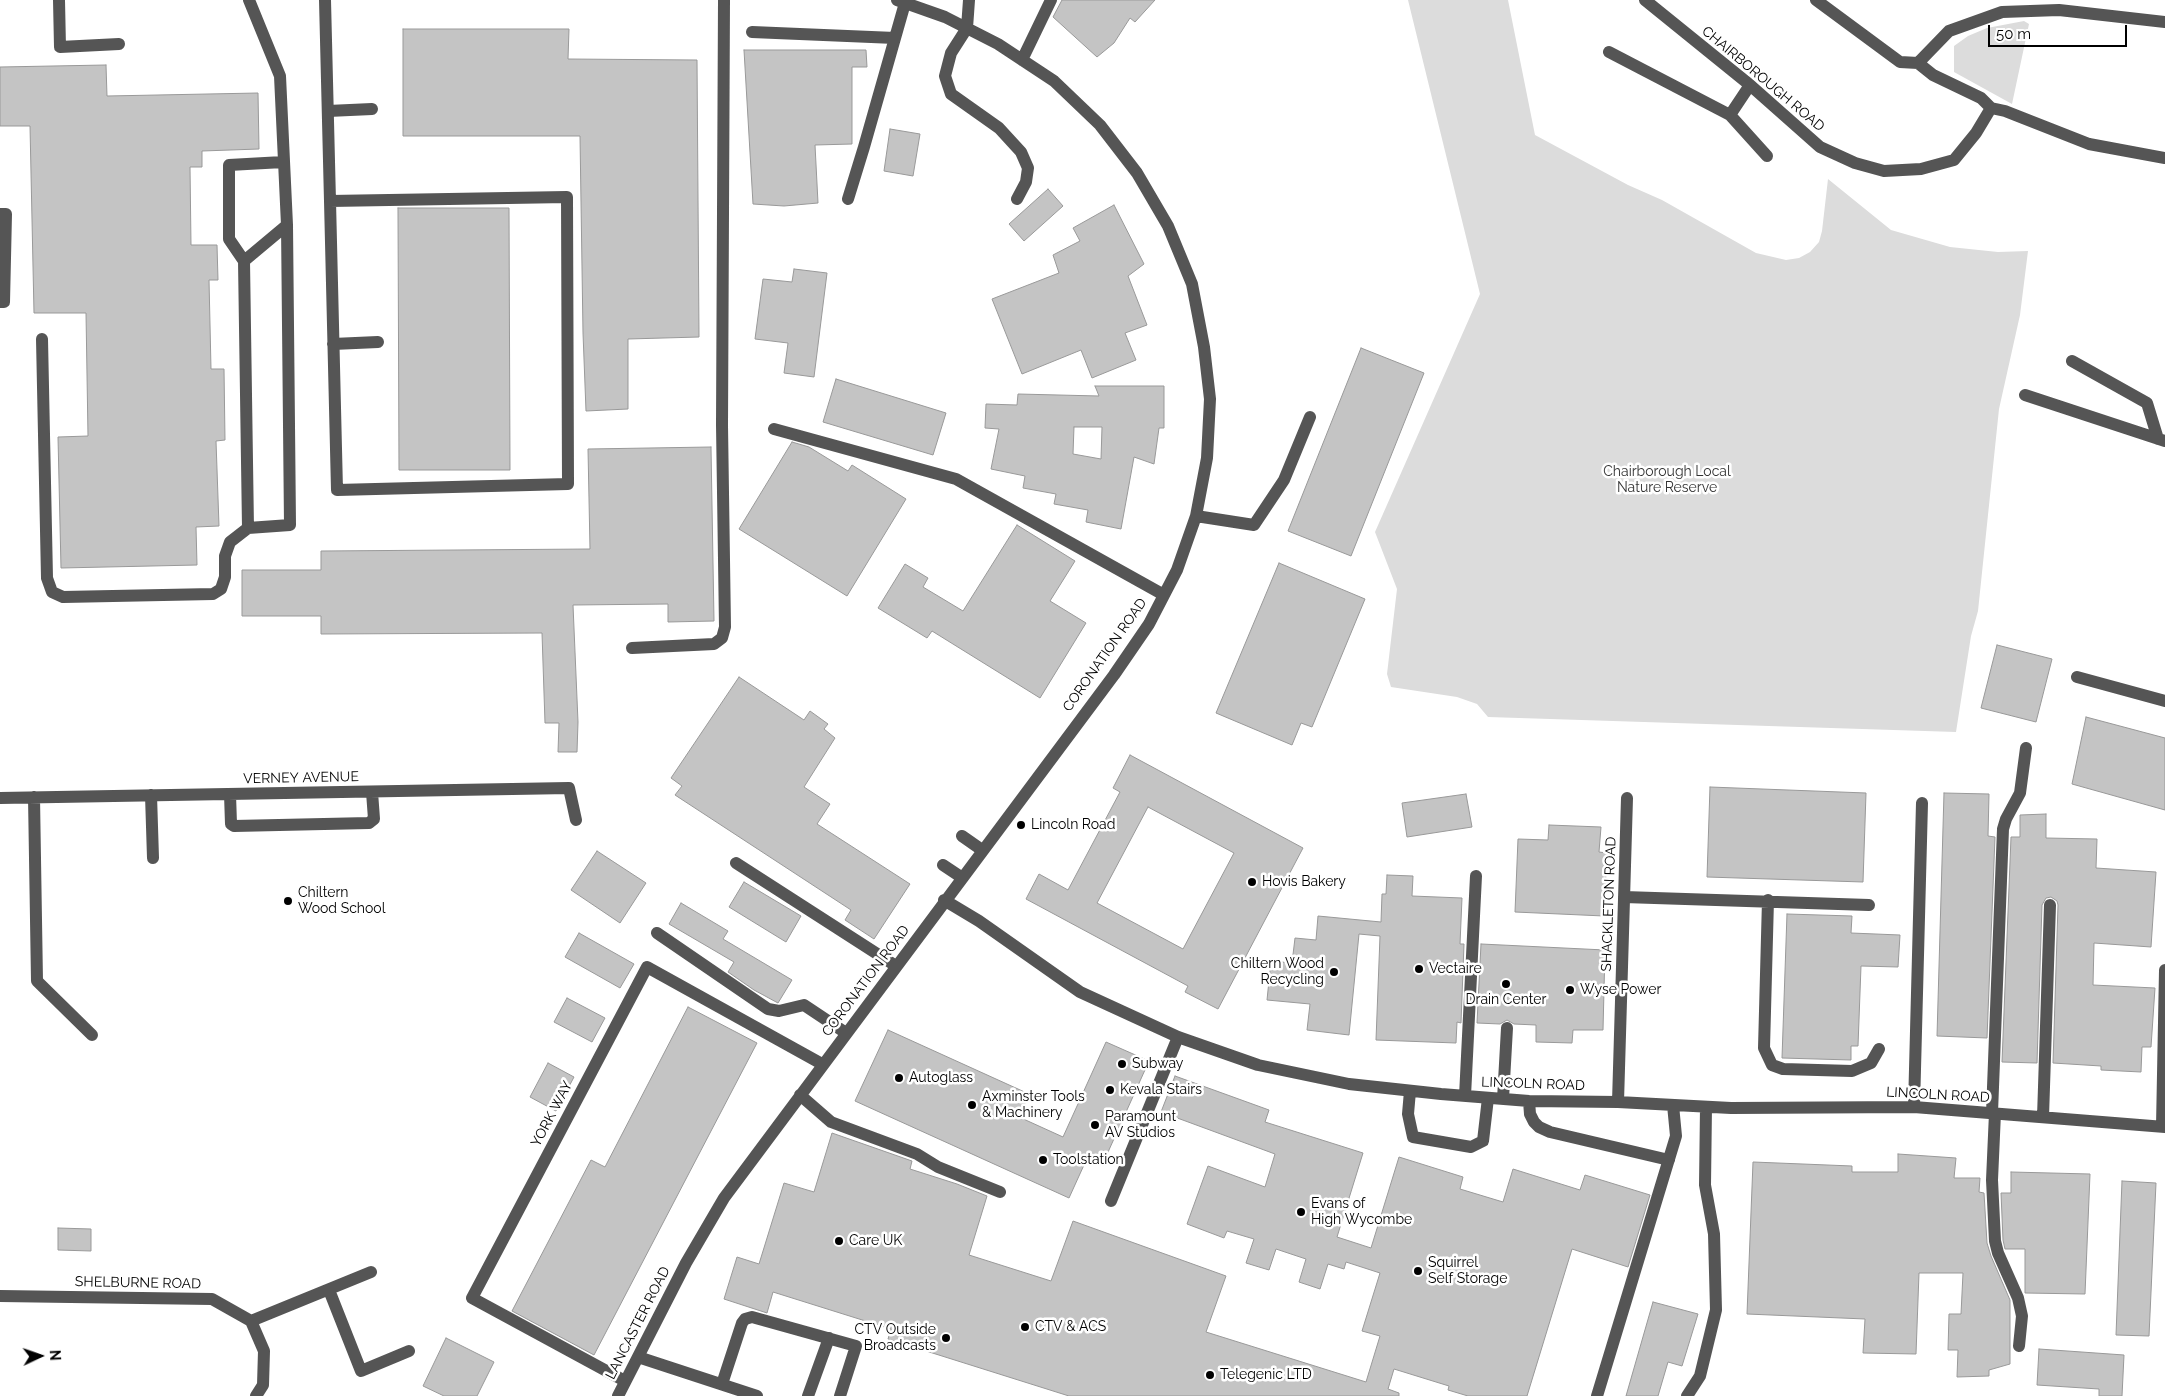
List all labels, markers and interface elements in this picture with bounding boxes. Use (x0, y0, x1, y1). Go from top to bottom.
scale bar (1990, 15, 2129, 47)
street label: CHAIRBOROUGH ROAD (1698, 23, 1828, 135)
text: 50 m (1996, 25, 2031, 43)
park label: Chairborough Local Nature Reserve (1603, 464, 1731, 497)
street label: CORONATION ROAD (1059, 595, 1151, 715)
street label: VERNEY AVENUE (243, 769, 359, 787)
place label: Lincoln Road (1031, 817, 1115, 833)
marker: Lincoln Road (1015, 819, 1027, 831)
street label: SHACKLETON ROAD (1598, 836, 1620, 972)
place label: Hovis Bakery (1262, 874, 1346, 890)
marker: Hovis Bakery (1246, 876, 1258, 888)
place label: Chiltern Wood School (298, 885, 385, 918)
marker: Chiltern Wood School (282, 895, 294, 907)
street label: CORONATION ROAD (819, 922, 913, 1040)
place label: Chiltern Wood Recycling (1231, 956, 1324, 989)
place label: Vectaire (1429, 961, 1482, 977)
marker: Vectaire (1413, 963, 1425, 975)
marker: Chiltern Wood Recycling (1328, 966, 1340, 978)
marker: Drain Center (1500, 978, 1512, 990)
place label: Wyse Power (1580, 982, 1661, 998)
marker: Wyse Power (1564, 984, 1576, 996)
place label: Drain Center (1466, 992, 1546, 1008)
place label: Subway (1132, 1056, 1183, 1072)
marker: Subway (1116, 1058, 1128, 1070)
place label: Autoglass (909, 1070, 973, 1086)
marker: Autoglass (893, 1072, 905, 1084)
street label: LINCOLN ROAD (1481, 1074, 1585, 1094)
street label: YORK WAY (528, 1078, 576, 1150)
place label: Kevala Stairs (1120, 1082, 1202, 1098)
marker: Kevala Stairs (1104, 1084, 1116, 1096)
street label: LINCOLN ROAD (1886, 1084, 1990, 1106)
place label: Axminster Tools & Machinery (982, 1089, 1085, 1122)
marker: Axminster Tools & Machinery (966, 1099, 978, 1111)
place label: Paramount AV Studios (1105, 1109, 1176, 1142)
marker: Paramount AV Studios (1089, 1119, 1101, 1131)
place label: Toolstation (1053, 1152, 1124, 1168)
marker: Toolstation (1037, 1154, 1049, 1166)
place label: Evans of High Wycombe (1311, 1196, 1412, 1228)
marker: Evans of High Wycombe (1295, 1206, 1307, 1218)
place label: Care UK (849, 1233, 902, 1249)
marker: Care UK (833, 1235, 845, 1247)
place label: Squirrel Self Storage (1428, 1255, 1507, 1288)
street label: LANCASTER ROAD (602, 1264, 674, 1382)
marker: Squirrel Self Storage (1412, 1265, 1424, 1277)
street label: SHELBURNE ROAD (75, 1273, 201, 1293)
place label: CTV & ACS (1035, 1319, 1106, 1335)
marker: CTV & ACS (1019, 1321, 1031, 1333)
place label: CTV Outside Broadcasts (855, 1322, 936, 1354)
north arrow (15, 1331, 65, 1381)
marker: CTV Outside Broadcasts (940, 1332, 952, 1344)
text: N (47, 1349, 63, 1361)
place label: Telegenic LTD (1220, 1367, 1312, 1383)
marker: Telegenic LTD (1204, 1369, 1216, 1381)

